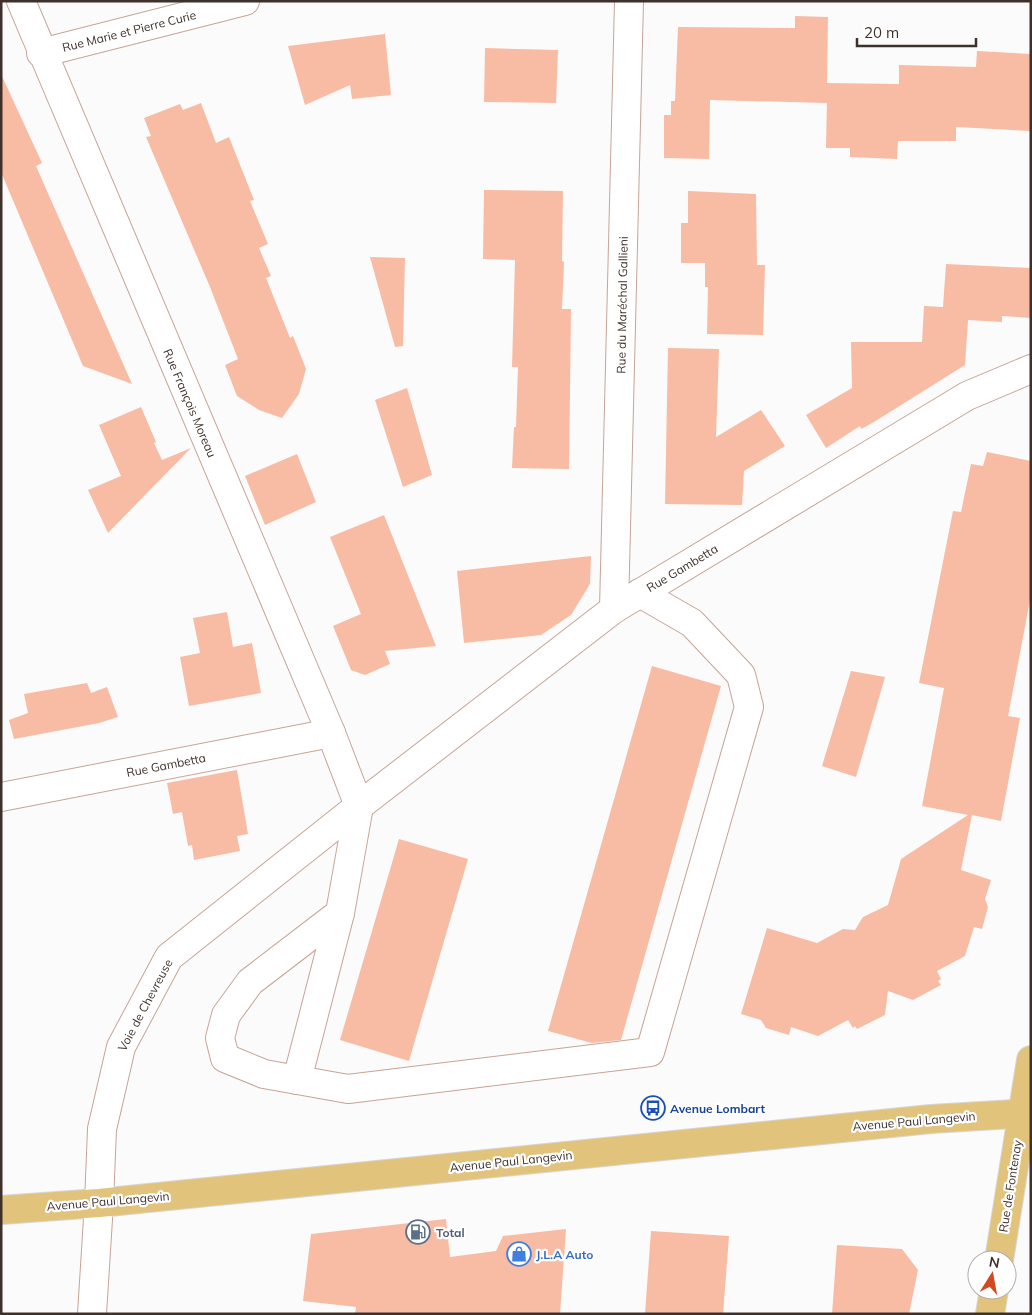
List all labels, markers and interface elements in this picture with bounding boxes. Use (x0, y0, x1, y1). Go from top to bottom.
street label: Rue Marie et Pierre Curie (61, 7, 197, 55)
scale bar (857, 15, 976, 47)
text: 20 m (864, 23, 899, 42)
street label: Rue du Maréchal Gallieni (613, 236, 631, 374)
street label: Rue François Moreau (160, 346, 220, 460)
street label: Rue Gambetta (644, 541, 720, 595)
street label: Rue Gambetta (125, 750, 207, 780)
street label: Voie de Chevreuse (114, 956, 176, 1054)
bus stop icon: Avenue Lombart (640, 1095, 666, 1121)
place label: Avenue Lombart (670, 1101, 765, 1116)
street label: Avenue Paul Langevin (852, 1108, 976, 1134)
street label: Rue de Fontenay (995, 1138, 1025, 1233)
street label: Avenue Paul Langevin (449, 1147, 573, 1175)
street label: Avenue Paul Langevin (46, 1188, 170, 1214)
fuel station icon: Total (405, 1219, 431, 1245)
place label: Total (436, 1225, 465, 1240)
shop icon: J.L.A Auto (506, 1241, 532, 1267)
place label: J.L.A Auto (536, 1247, 593, 1262)
north arrow (967, 1250, 1017, 1300)
text: N (988, 1252, 1001, 1272)

